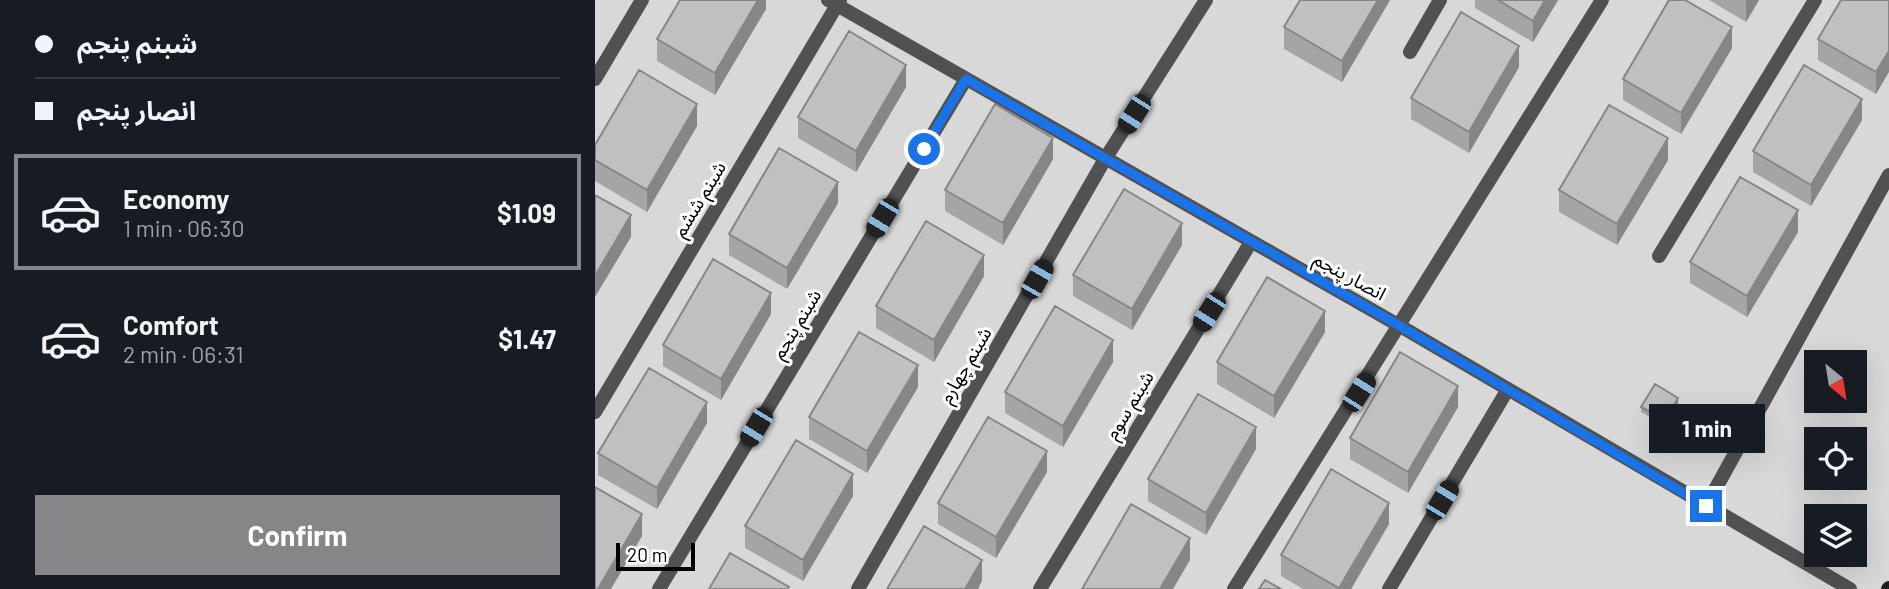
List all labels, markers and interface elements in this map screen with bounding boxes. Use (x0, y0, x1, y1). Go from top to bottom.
text: شبنم پنجم (77, 27, 198, 58)
car (1114, 91, 1155, 137)
text: انصار پنجم (77, 94, 196, 125)
route start (908, 133, 940, 165)
street label: شبنم ششم (667, 157, 734, 243)
icon: car (39, 181, 102, 244)
text: Economy (123, 183, 229, 214)
car (863, 195, 902, 241)
text: $1.09 (497, 197, 556, 228)
text: 1 min · 06:30 (123, 214, 244, 242)
street label: انصار پنجم (1308, 246, 1390, 308)
car (1018, 256, 1057, 302)
street label: شبنم پنجم (766, 285, 829, 365)
car (1189, 289, 1230, 335)
icon: car (39, 307, 102, 370)
text: Comfort (123, 309, 219, 340)
text: $1.47 (498, 323, 556, 354)
street label: شبنم چهارم (934, 323, 999, 409)
text: 2 min · 06:31 (123, 340, 244, 368)
north arrow (1804, 350, 1867, 413)
map controls (1804, 350, 1867, 567)
street label: شبنم سوم (1099, 366, 1161, 445)
car (1339, 369, 1380, 415)
car (737, 404, 776, 450)
callout: 1 min (1648, 405, 1764, 454)
text: 1 min (1682, 414, 1732, 442)
button: locate (1804, 427, 1867, 490)
car (1423, 477, 1462, 523)
route end (1690, 490, 1722, 522)
button: Confirm (35, 495, 560, 575)
button: layers (1804, 504, 1867, 567)
scale bar (616, 540, 695, 572)
text: 20 m (627, 543, 667, 566)

